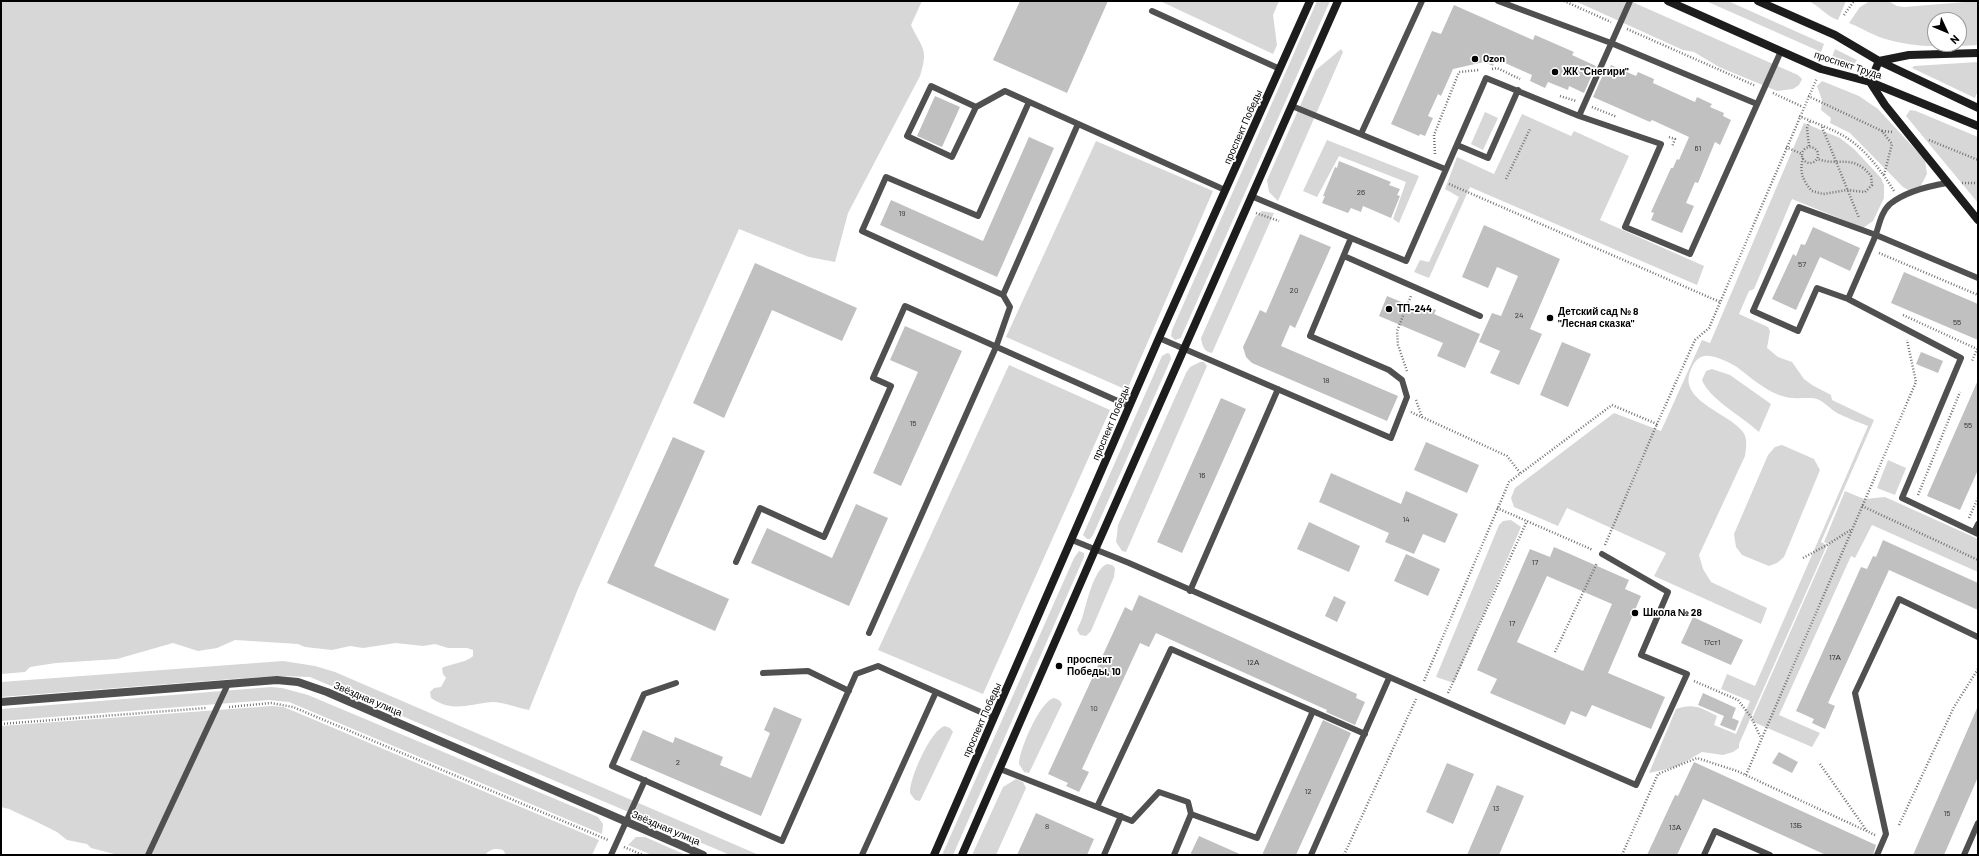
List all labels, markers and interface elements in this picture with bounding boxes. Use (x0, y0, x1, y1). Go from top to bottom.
north arrow (1927, 12, 1967, 52)
text: N (1948, 33, 1962, 47)
street label: проспект Труда (1813, 48, 1883, 82)
place label: Ozon (1483, 53, 1505, 65)
marker: Ozon (1470, 54, 1480, 64)
place label: ЖК "Снегири" (1563, 66, 1629, 78)
marker: ЖК "Снегири" (1550, 67, 1560, 77)
street label: проспект Победы (1221, 88, 1265, 166)
house number: 61 (1695, 143, 1701, 153)
house number: 26 (1357, 187, 1365, 197)
house number: 19 (899, 208, 905, 218)
house number: 57 (1798, 259, 1806, 269)
house number: 20 (1290, 285, 1298, 295)
place label: ТП-244 (1397, 303, 1432, 315)
marker: ТП-244 (1384, 304, 1394, 314)
place label: Детский сад № 8 "Лесная сказка" (1558, 306, 1638, 330)
house number: 24 (1515, 310, 1523, 320)
marker: Детский сад № 8 "Лесная сказка" (1545, 313, 1555, 323)
house number: 55 (1953, 317, 1961, 327)
house number: 18 (1323, 375, 1329, 385)
street label: проспект Победы (1090, 384, 1132, 462)
house number: 15 (910, 418, 916, 428)
house number: 55 (1964, 420, 1972, 430)
house number: 16 (1199, 470, 1205, 480)
house number: 14 (1402, 514, 1410, 524)
house number: 17 (1532, 557, 1538, 567)
place label: Школа № 28 (1643, 607, 1702, 619)
marker: Школа № 28 (1630, 608, 1640, 618)
house number: 17 (1509, 618, 1515, 628)
house number: 17ст1 (1703, 637, 1721, 647)
house number: 17А (1829, 652, 1841, 662)
place label: проспект Победы, 10 (1067, 654, 1121, 678)
house number: 12А (1247, 657, 1259, 667)
marker: проспект Победы, 10 (1054, 661, 1064, 671)
street label: Звёздная улица (332, 679, 404, 719)
street label: проспект Победы (960, 681, 1004, 759)
house number: 10 (1090, 703, 1098, 713)
house number: 2 (676, 757, 680, 767)
house number: 12 (1304, 786, 1312, 796)
house number: 13 (1493, 803, 1499, 813)
street label: Звёздная улица (630, 808, 702, 848)
house number: 15 (1944, 808, 1950, 818)
house number: 13Б (1790, 820, 1802, 830)
house number: 8 (1045, 821, 1049, 831)
house number: 13А (1669, 822, 1681, 832)

